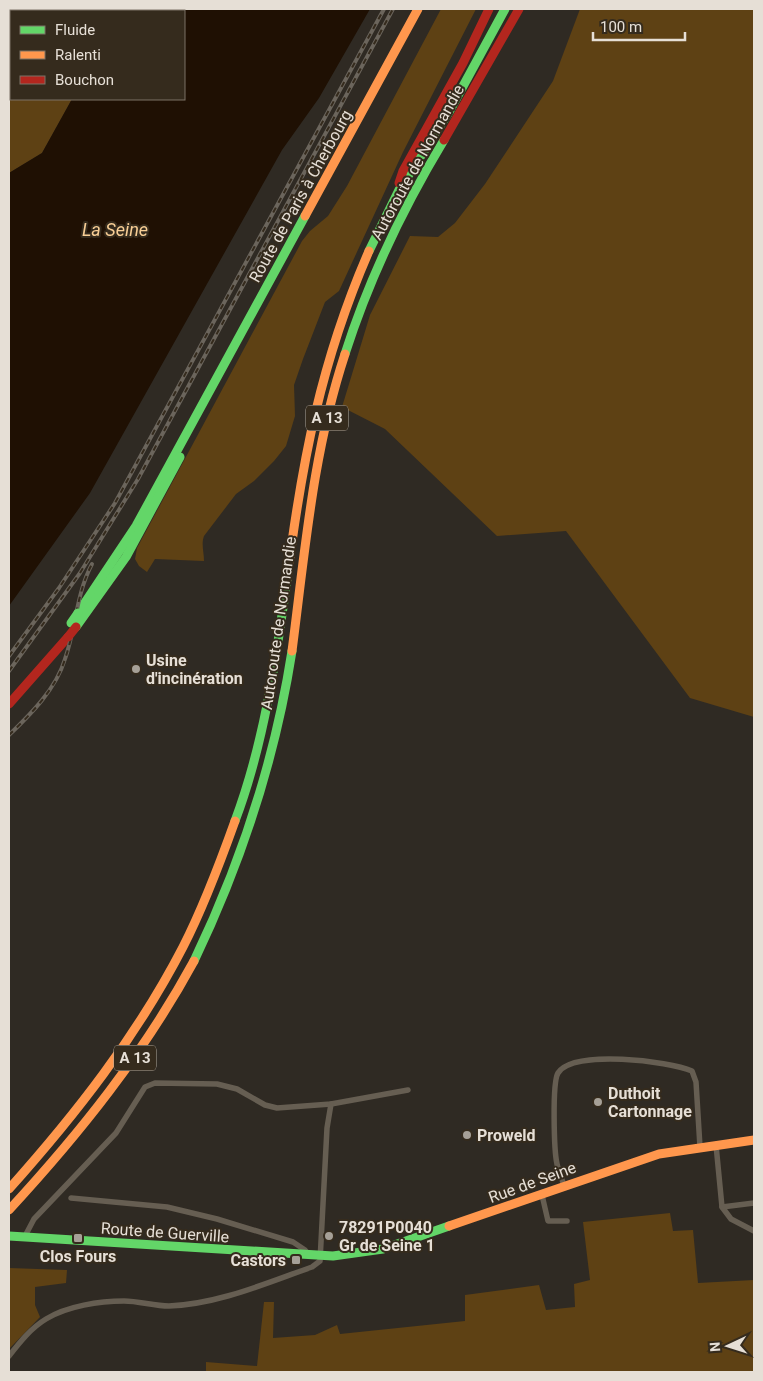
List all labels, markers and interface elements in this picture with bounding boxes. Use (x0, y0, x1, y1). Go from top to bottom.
legend (10, 10, 185, 100)
scale bar (593, 10, 686, 42)
text: 100 m (600, 18, 642, 36)
text: Fluide (55, 21, 95, 39)
text: Ralenti (55, 46, 101, 64)
text: Bouchon (55, 71, 114, 89)
street label: Autoroute de Normandie (367, 81, 468, 243)
street label: Route de Paris à Cherbourg (245, 107, 356, 286)
water label: La Seine (82, 219, 148, 240)
road number: A 13 (306, 406, 348, 430)
street label: Autoroute de Normandie (257, 535, 300, 711)
place label: Usine d'incinération (146, 651, 243, 688)
marker: Usine d'incinération (130, 663, 142, 675)
road number: A 13 (114, 1046, 156, 1070)
place label: Duthoit Cartonnage (608, 1084, 692, 1121)
marker: Duthoit Cartonnage (592, 1096, 604, 1108)
place label: Proweld (477, 1126, 536, 1145)
marker: Proweld (461, 1129, 473, 1141)
street label: Rue de Seine (486, 1158, 579, 1207)
place label: 78291P0040 Gr de Seine 1 (339, 1218, 435, 1255)
street label: Route de Guerville (100, 1219, 230, 1246)
marker: 78291P0040 Gr de Seine 1 (323, 1230, 335, 1242)
marker: Clos Fours (72, 1232, 84, 1244)
place label: Clos Fours (40, 1247, 116, 1266)
place label: Castors (230, 1251, 286, 1270)
marker: Castors (290, 1254, 302, 1266)
north arrow (703, 1321, 753, 1371)
text: N (707, 1341, 723, 1352)

